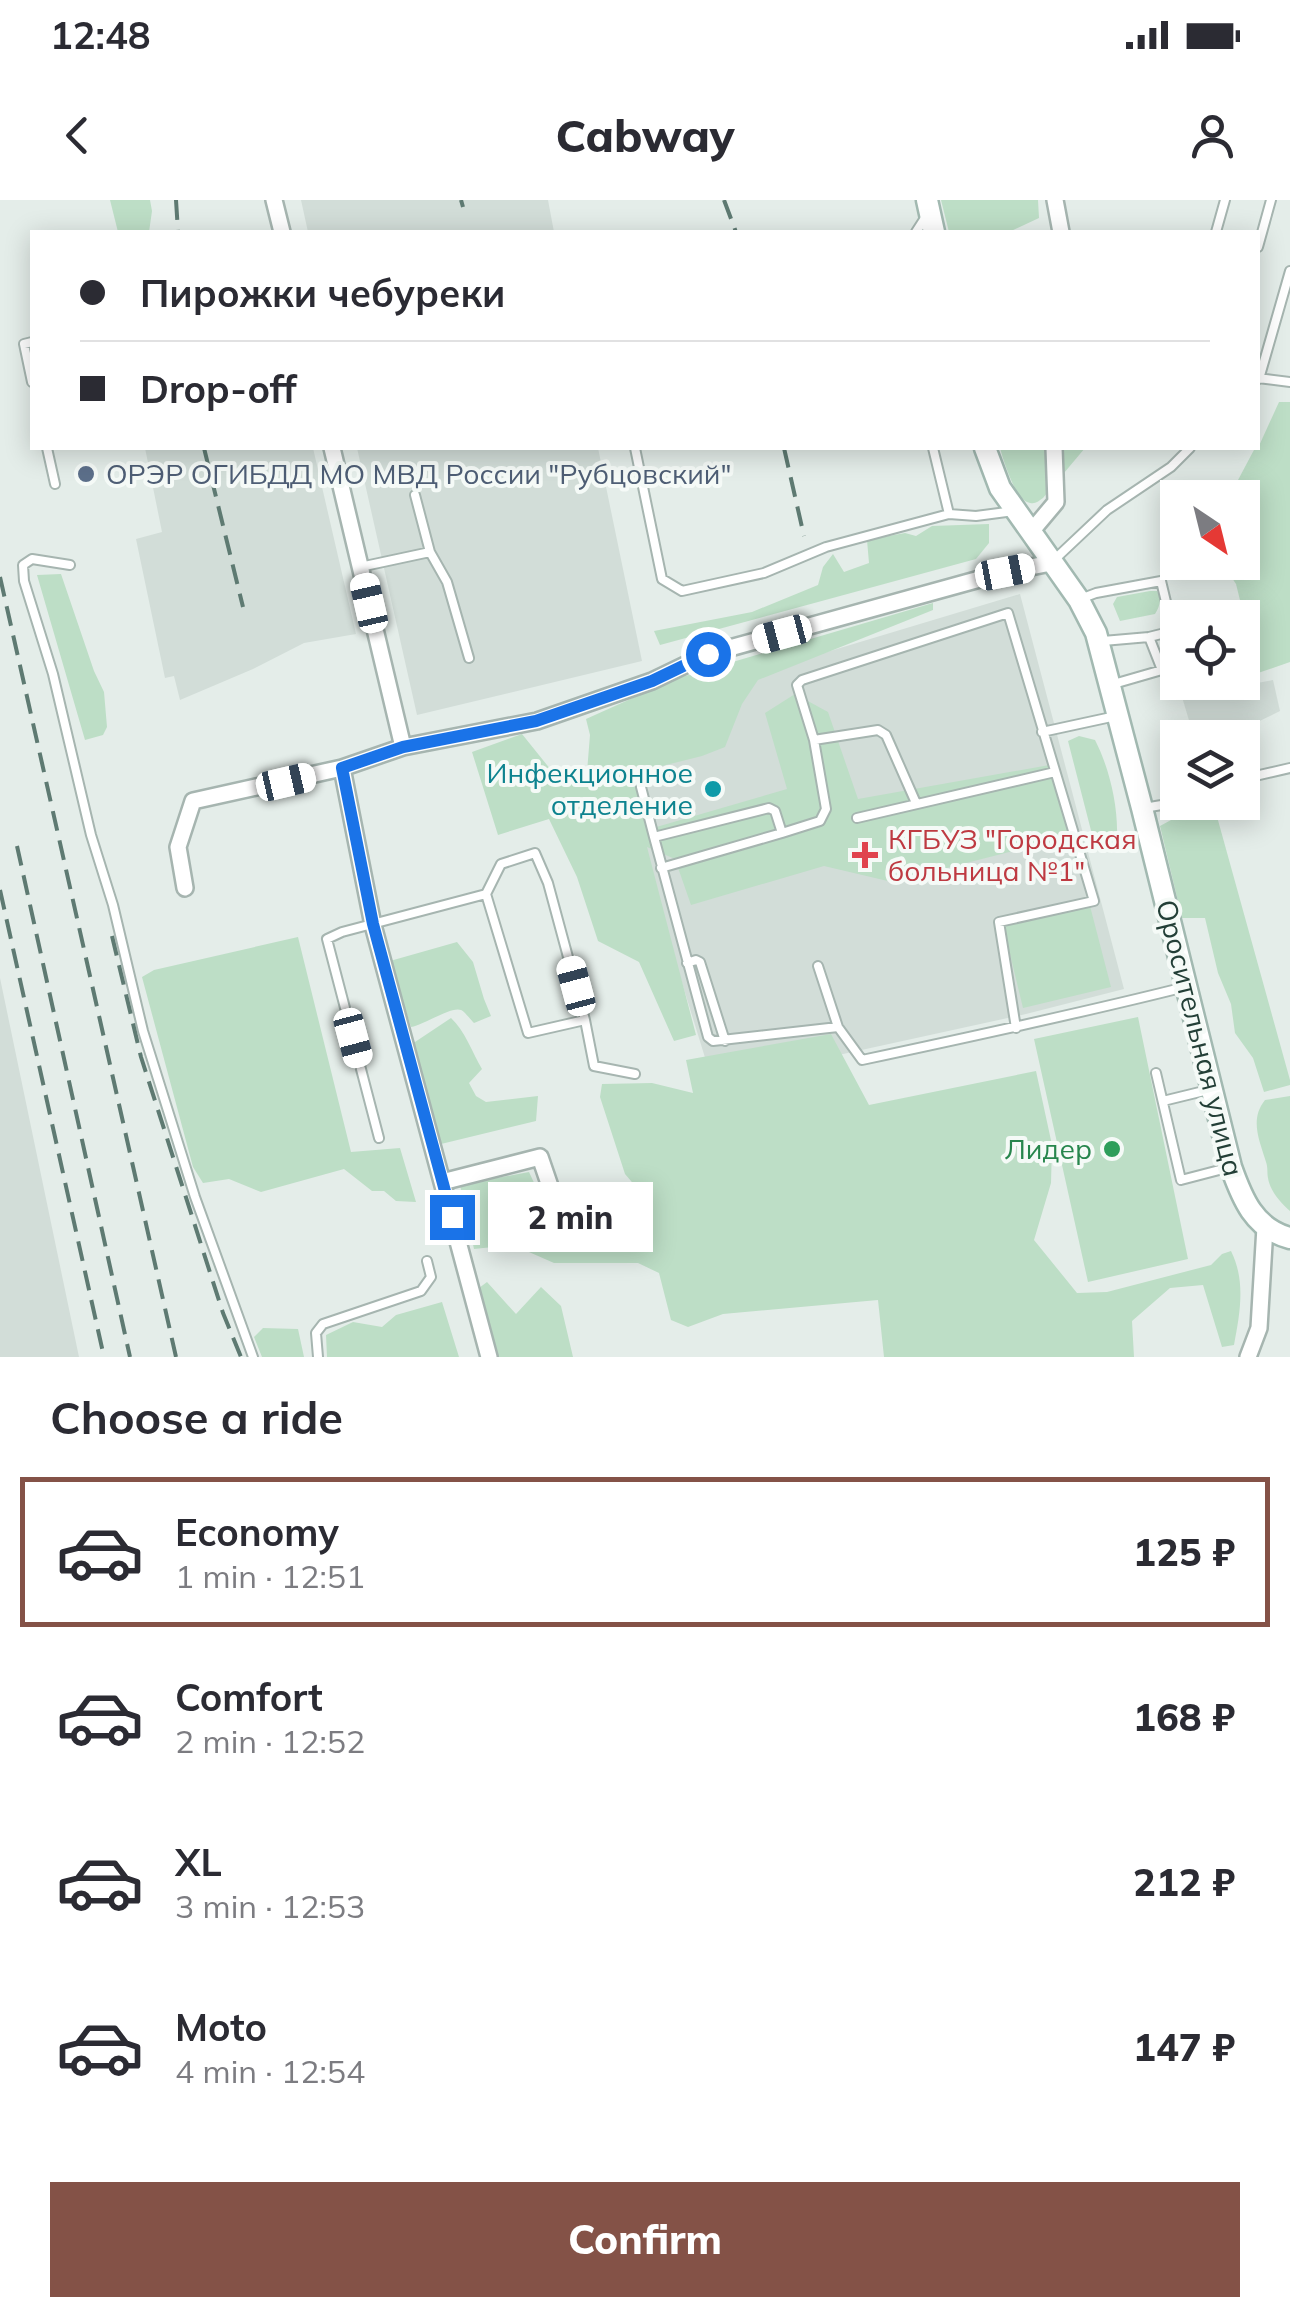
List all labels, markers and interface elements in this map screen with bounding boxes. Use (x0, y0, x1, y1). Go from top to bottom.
text: 12:48 (50, 11, 151, 59)
text: Cabway (556, 107, 734, 163)
icon: back (50, 108, 105, 163)
icon: person (1185, 108, 1240, 163)
text: Пирожки чебуреки (140, 269, 506, 317)
text: Drop-off (140, 365, 297, 413)
place label: ОРЭР ОГИБДД МО МВД России "Рубцовский" (106, 456, 731, 491)
marker: ОРЭР ОГИБДД МО МВД России "Рубцовский" (75, 463, 97, 485)
north arrow (1160, 480, 1260, 580)
map controls (1160, 480, 1260, 820)
car (973, 552, 1037, 592)
car (348, 570, 390, 636)
button: locate (1160, 600, 1260, 700)
car (749, 612, 815, 656)
route start (686, 632, 731, 677)
button: layers (1160, 720, 1260, 820)
place label: Инфекционное отделение (487, 755, 693, 822)
car (253, 761, 319, 803)
marker: Инфекционное отделение (702, 778, 724, 800)
place label: КГБУЗ "Городская больница №1" (888, 821, 1137, 888)
marker: КГБУЗ "Городская больница №1" (852, 842, 878, 868)
street label: Оросительная улица (1149, 896, 1252, 1180)
car (554, 953, 598, 1019)
car (331, 1005, 375, 1071)
place label: Лидер (1004, 1131, 1092, 1166)
marker: Лидер (1101, 1138, 1123, 1160)
callout: 2 min (487, 1182, 652, 1252)
route end (430, 1195, 475, 1240)
text: 2 min (528, 1197, 613, 1237)
text: Choose a ride (50, 1389, 343, 1445)
icon: car (55, 1507, 145, 1597)
text: Economy (175, 1508, 339, 1556)
text: 125 ₽ (1133, 1528, 1235, 1576)
text: 1 min · 12:51 (175, 1556, 365, 1596)
icon: car (55, 1672, 145, 1762)
text: Comfort (175, 1673, 323, 1721)
text: 168 ₽ (1133, 1693, 1235, 1741)
text: 2 min · 12:52 (175, 1721, 365, 1761)
icon: car (55, 1837, 145, 1927)
text: XL (175, 1838, 222, 1886)
text: 212 ₽ (1133, 1858, 1235, 1906)
text: 3 min · 12:53 (175, 1886, 365, 1926)
icon: car (55, 2002, 145, 2092)
text: Moto (175, 2003, 267, 2051)
text: 147 ₽ (1133, 2023, 1235, 2071)
text: 4 min · 12:54 (175, 2051, 365, 2091)
button: Confirm (50, 2182, 1240, 2297)

